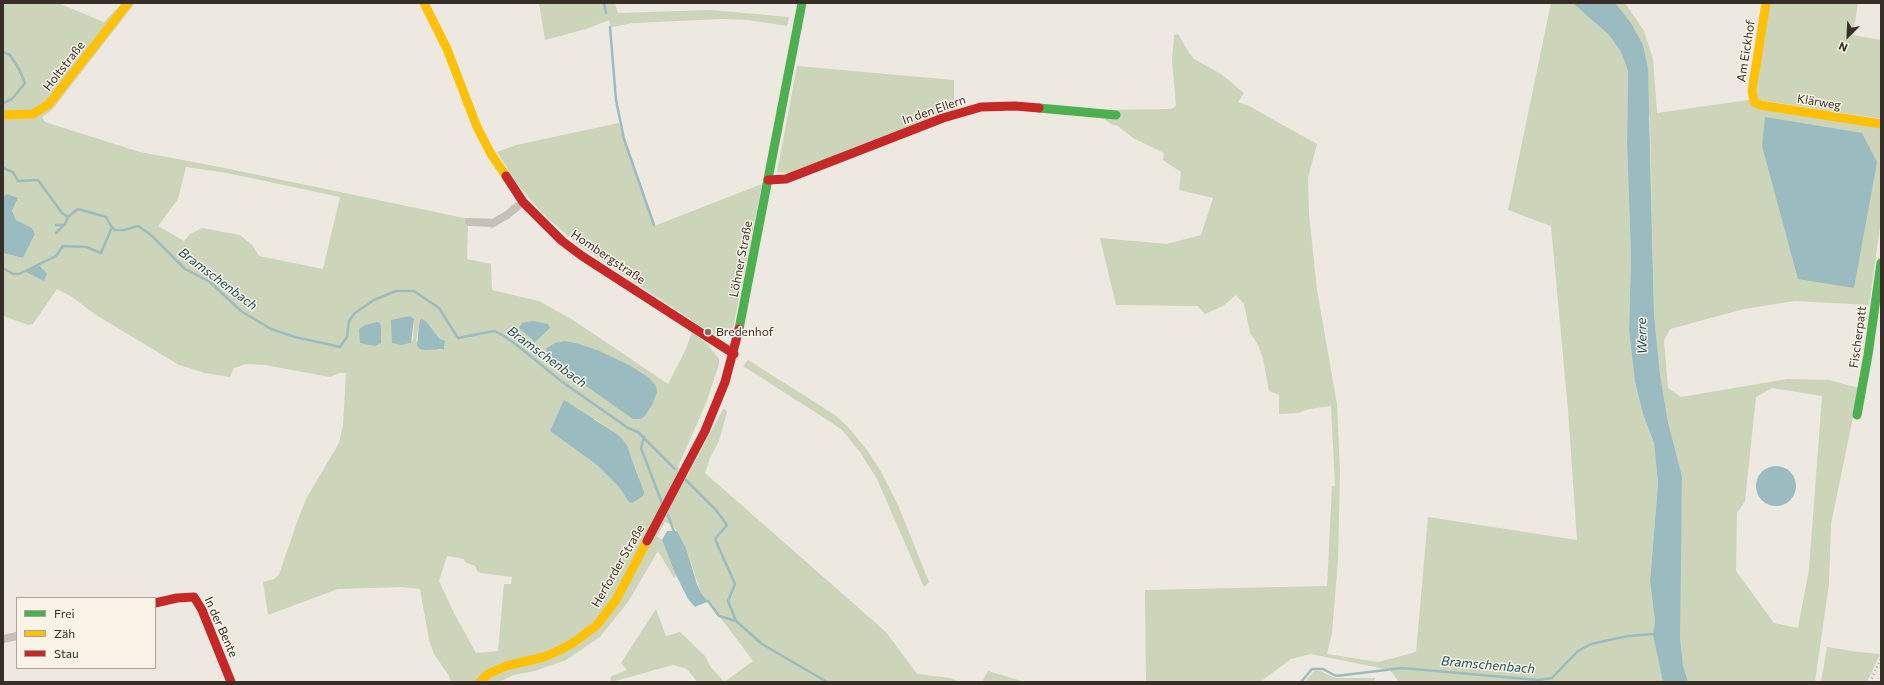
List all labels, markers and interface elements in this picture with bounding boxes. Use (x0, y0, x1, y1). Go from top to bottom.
north arrow (1828, 16, 1868, 56)
street label: Am Eickhof (1734, 19, 1758, 83)
street label: Holtstraße (40, 38, 88, 94)
text: N (1837, 40, 1849, 55)
street label: Klärweg (1796, 91, 1842, 113)
street label: In den Ellern (900, 92, 968, 128)
street label: Löhner Straße (727, 220, 755, 298)
street label: Hombergstraße (568, 227, 648, 287)
water label: Bramschenbach (176, 244, 260, 314)
street label: Fischerpatt (1847, 305, 1869, 369)
water label: Werre (1634, 318, 1650, 354)
water label: Bramschenbach (504, 323, 590, 391)
place label: Bredenhof (716, 325, 773, 339)
marker: Bredenhof (703, 327, 713, 337)
street label: Herforder Straße (588, 522, 648, 610)
street label: In der Bente (201, 594, 241, 660)
legend (16, 597, 156, 669)
text: Frei (54, 606, 75, 620)
text: Zäh (54, 626, 75, 640)
text: Stau (54, 646, 79, 660)
water label: Bramschenbach (1440, 653, 1536, 677)

